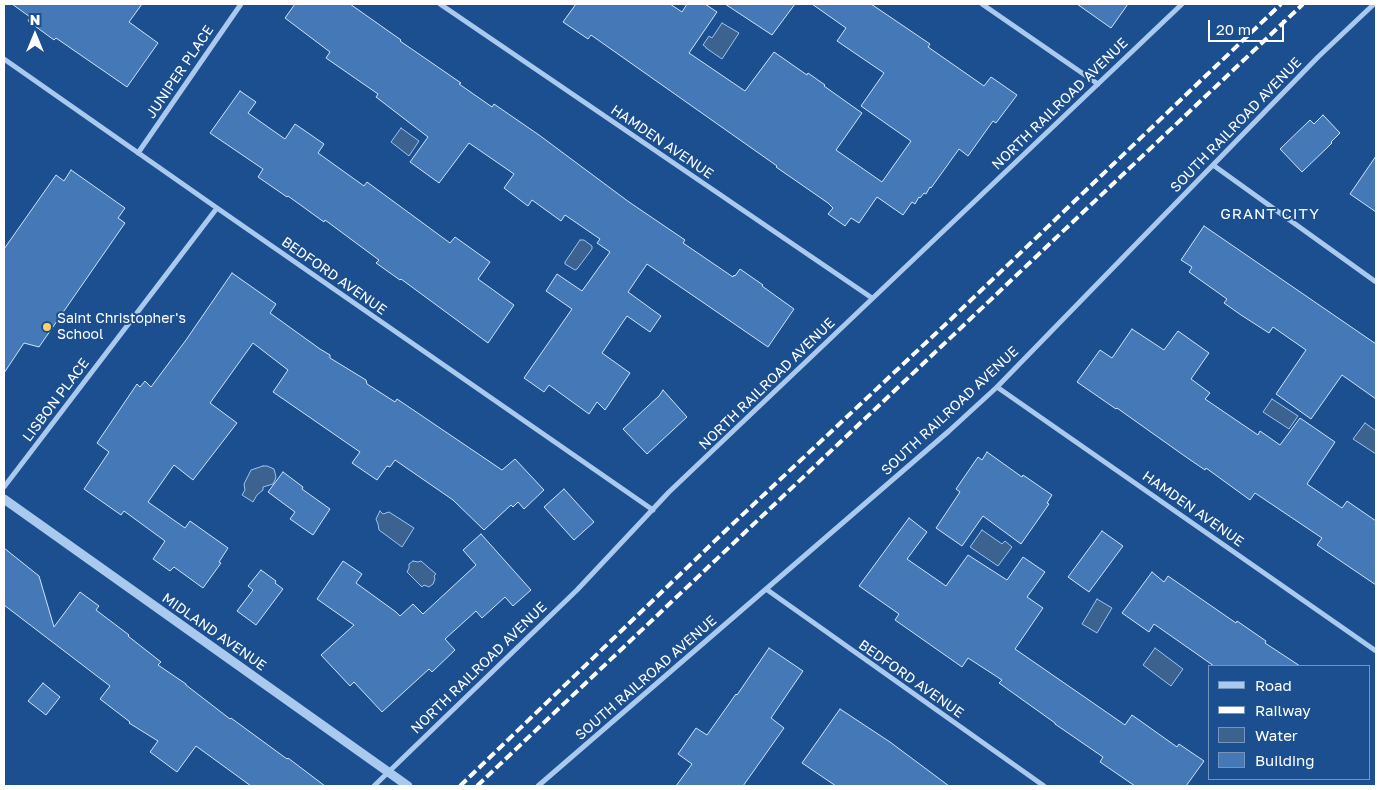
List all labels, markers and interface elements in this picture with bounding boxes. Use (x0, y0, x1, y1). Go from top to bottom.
north arrow (10, 10, 60, 60)
scale bar (1210, 10, 1286, 42)
text: N (30, 11, 40, 28)
text: 20 m (1216, 20, 1251, 38)
street label: JUNIPER PLACE (143, 22, 217, 122)
street label: NORTH RAILROAD AVENUE (989, 35, 1131, 173)
street label: SOUTH RAILROAD AVENUE (1167, 54, 1305, 196)
street label: HAMDEN AVENUE (608, 101, 716, 183)
district label: GRANT CITY (1219, 205, 1321, 223)
street label: BEDFORD AVENUE (278, 233, 390, 319)
place label: Saint Christopher's School (57, 311, 186, 344)
street label: NORTH RAILROAD AVENUE (696, 315, 838, 453)
marker: Saint Christopher's School (41, 321, 53, 333)
street label: SOUTH RAILROAD AVENUE (878, 343, 1022, 479)
street label: LISBON PLACE (19, 355, 93, 445)
street label: HAMDEN AVENUE (1139, 468, 1247, 550)
street label: MIDLAND AVENUE (159, 590, 269, 674)
street label: NORTH RAILROAD AVENUE (408, 599, 550, 737)
street label: SOUTH RAILROAD AVENUE (572, 612, 720, 744)
street label: BEDFORD AVENUE (855, 636, 967, 722)
legend (1208, 665, 1370, 780)
text: Road (1255, 676, 1292, 694)
text: Railway (1255, 701, 1311, 719)
text: Water (1255, 726, 1298, 744)
text: Building (1255, 751, 1315, 769)

